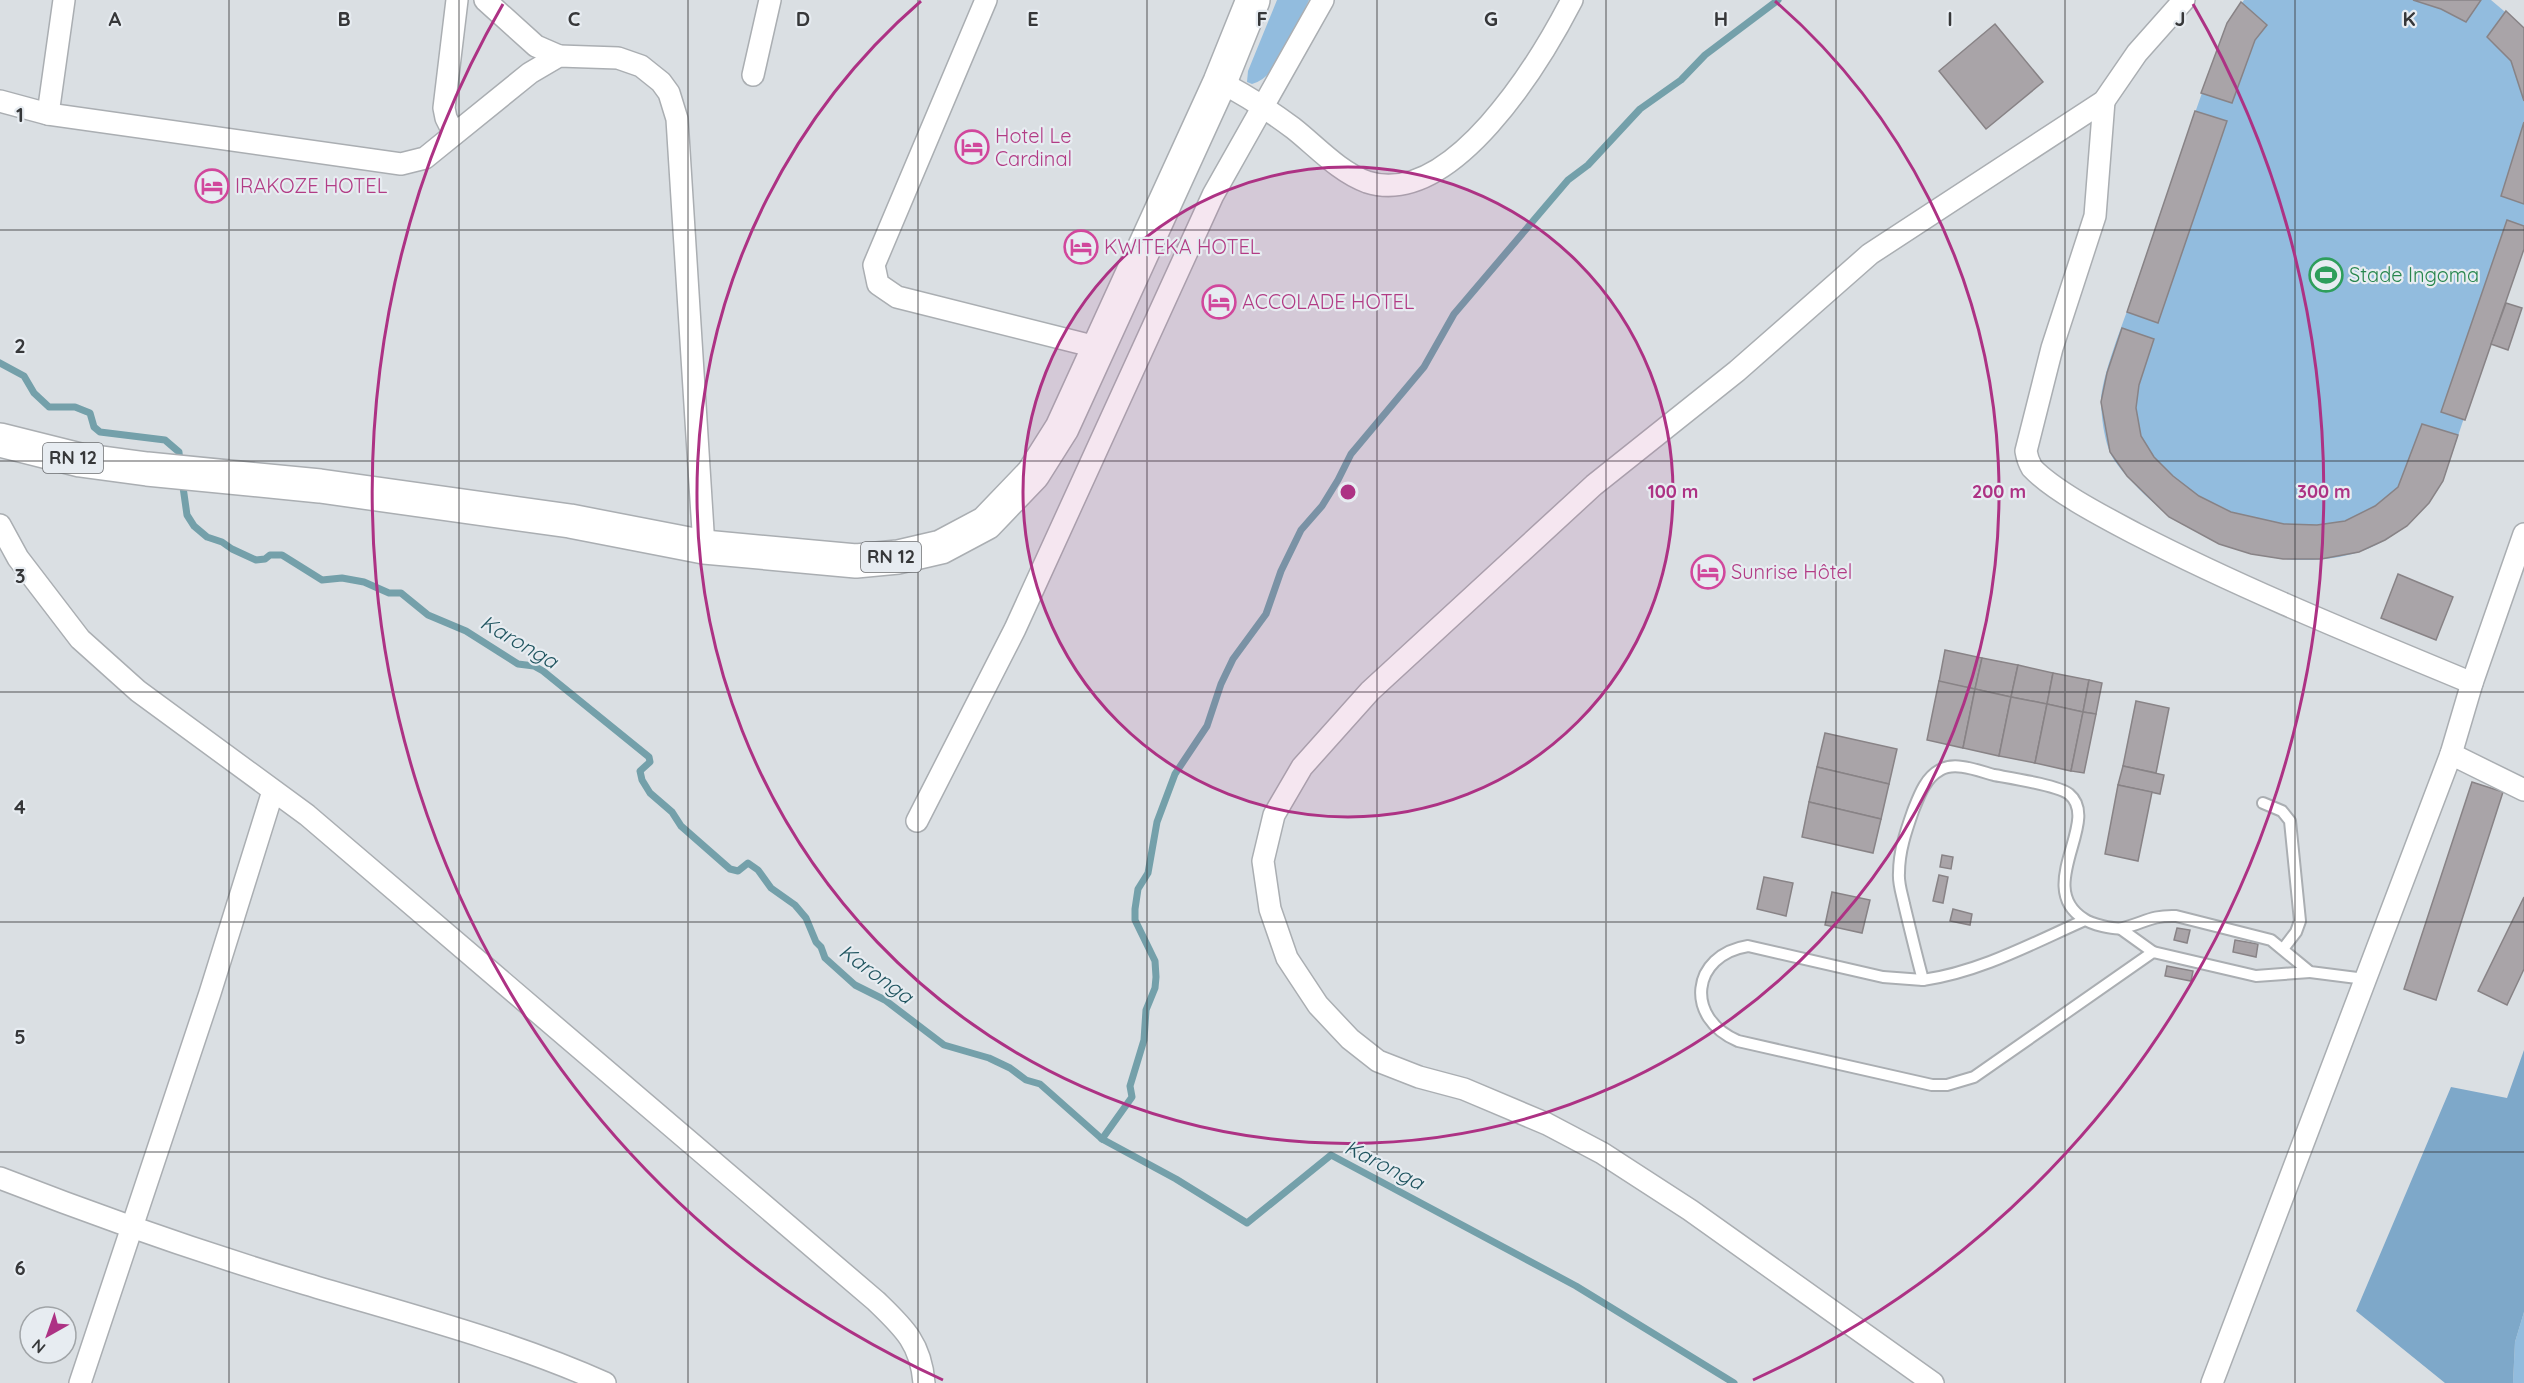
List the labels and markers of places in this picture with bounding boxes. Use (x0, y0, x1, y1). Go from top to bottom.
place label: Hotel Le Cardinal (995, 123, 1072, 171)
hotel icon: Hotel Le Cardinal (954, 129, 990, 165)
hotel icon: IRAKOZE HOTEL (194, 168, 230, 204)
place label: IRAKOZE HOTEL (235, 173, 388, 198)
hotel icon: KWITEKA HOTEL (1063, 229, 1099, 265)
place label: KWITEKA HOTEL (1104, 234, 1261, 259)
sports icon: Stade Ingoma (2308, 257, 2344, 293)
place label: Stade Ingoma (2349, 262, 2479, 287)
hotel icon: ACCOLADE HOTEL (1201, 284, 1237, 320)
place label: ACCOLADE HOTEL (1242, 289, 1415, 314)
centre of rings (1338, 482, 1358, 502)
hotel icon: Sunrise Hôtel (1690, 554, 1726, 590)
place label: Sunrise Hôtel (1731, 559, 1852, 584)

